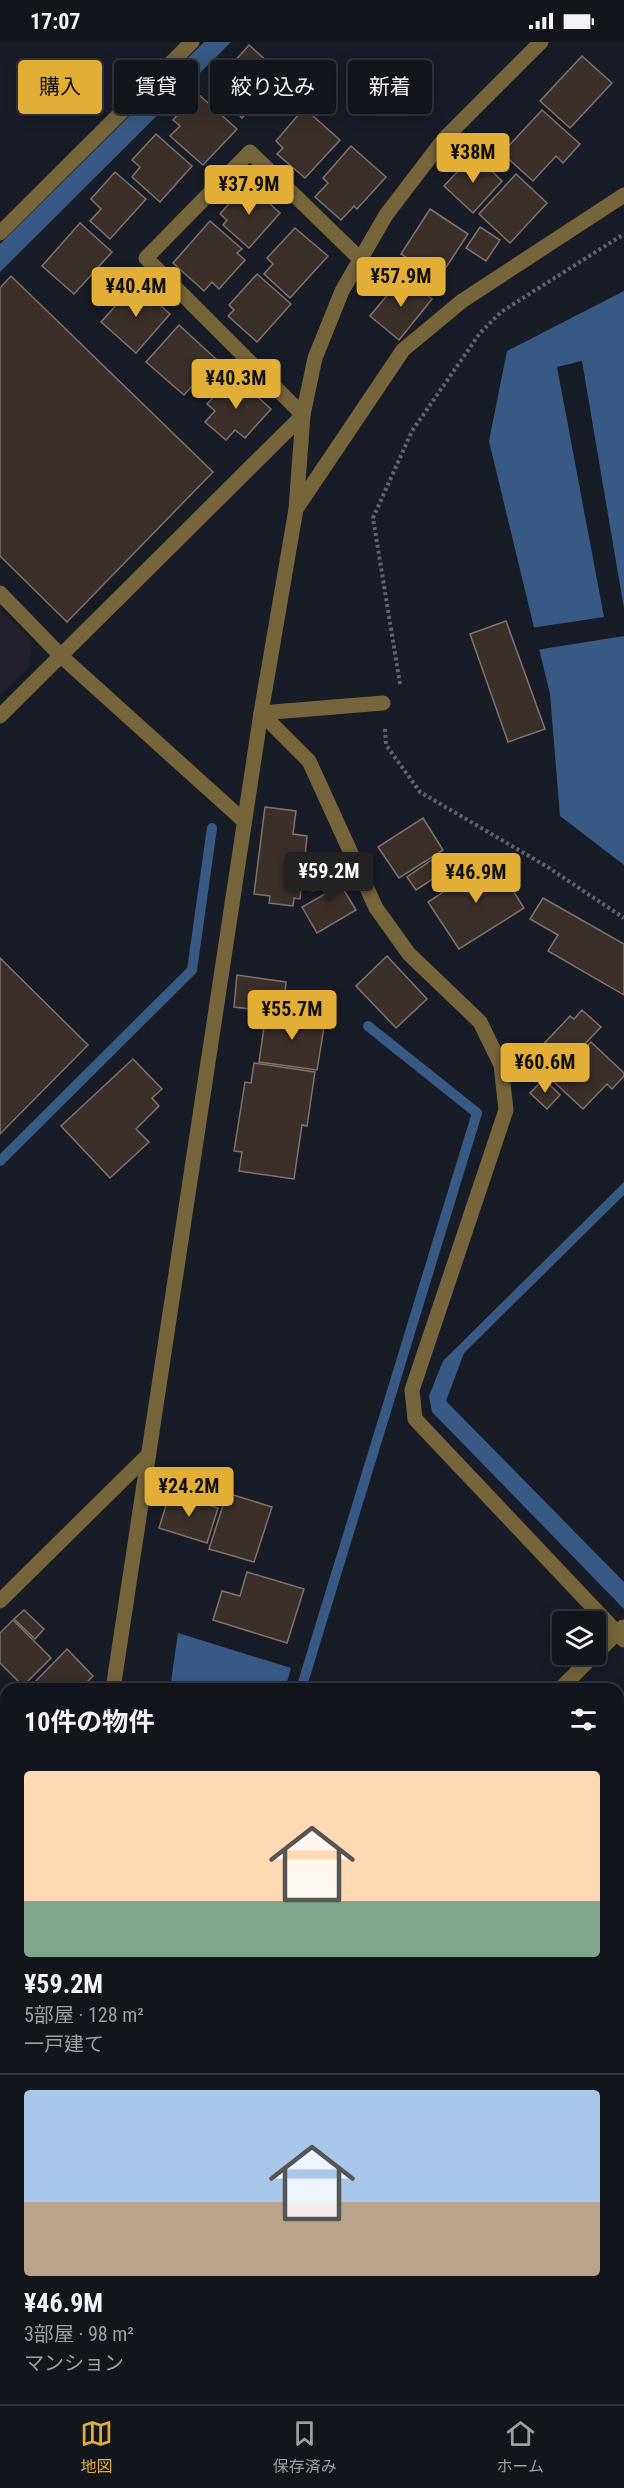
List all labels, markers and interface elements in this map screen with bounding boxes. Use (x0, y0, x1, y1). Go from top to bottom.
text: 17:07 (30, 9, 81, 34)
chip: 購入 (18, 60, 102, 114)
chip: 賃貸 (114, 60, 198, 114)
chip: 絞り込み (210, 60, 336, 114)
chip: 新着 (348, 60, 432, 114)
pin: ¥38M (437, 133, 509, 184)
text: ¥38M (451, 140, 495, 164)
pin: ¥37.9M (200, 165, 298, 216)
text: ¥37.9M (219, 172, 279, 196)
pin: ¥57.9M (352, 257, 450, 308)
text: ¥57.9M (371, 264, 431, 288)
pin: ¥40.4M (87, 267, 185, 318)
text: ¥40.4M (106, 274, 166, 298)
pin: ¥40.3M (187, 359, 285, 410)
text: ¥40.3M (206, 366, 266, 390)
pin: ¥59.2M (280, 852, 378, 903)
pin: ¥46.9M (427, 853, 525, 904)
text: ¥59.2M (299, 859, 359, 883)
text: ¥46.9M (446, 860, 506, 884)
pin: ¥55.7M (243, 990, 341, 1041)
text: ¥55.7M (262, 997, 322, 1021)
pin: ¥60.6M (496, 1043, 594, 1094)
text: ¥60.6M (515, 1050, 575, 1074)
pin: ¥24.2M (140, 1467, 238, 1518)
text: ¥24.2M (159, 1474, 219, 1498)
map controls (552, 1611, 606, 1665)
button: layers (552, 1611, 606, 1665)
icon: filters (567, 1703, 600, 1736)
text: 10件の物件 (24, 1707, 154, 1737)
icon: home (258, 1810, 366, 1918)
text: ¥59.2M (24, 1969, 103, 1999)
text: 5部屋 · 128 m² (24, 2003, 144, 2027)
text: 一戸建て (24, 2032, 104, 2056)
icon: home (258, 2129, 366, 2237)
text: ¥46.9M (24, 2288, 103, 2318)
text: 3部屋 · 98 m² (24, 2322, 134, 2346)
text: マンション (24, 2351, 124, 2375)
tab: 地図 (80, 2417, 113, 2477)
tab: 保存済み (273, 2417, 337, 2477)
tab: ホーム (497, 2417, 544, 2477)

